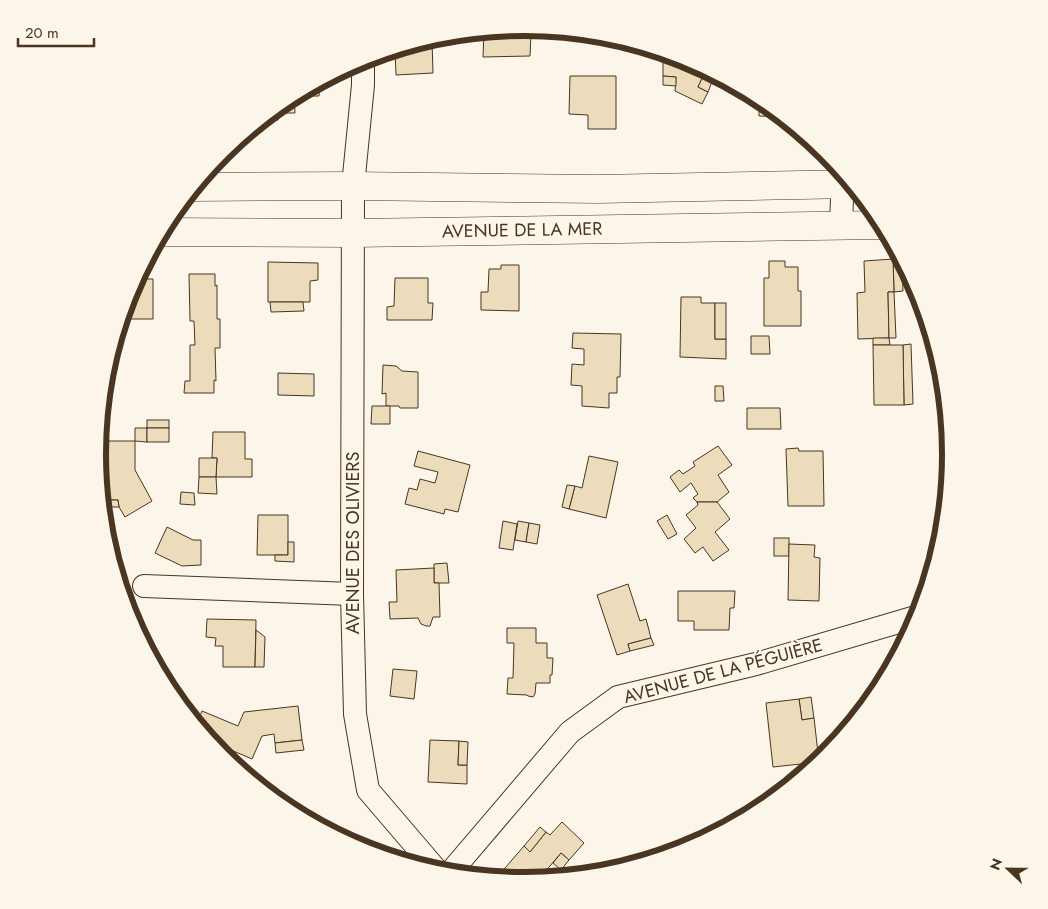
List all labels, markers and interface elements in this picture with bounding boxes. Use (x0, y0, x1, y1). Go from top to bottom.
scale bar (18, 15, 94, 47)
text: 20 m (25, 22, 59, 44)
street label: AVENUE DE LA MER (442, 216, 602, 244)
street label: AVENUE DES OLIVIERS (340, 452, 366, 634)
street label: AVENUE DE LA PÉGUIÈRE (621, 632, 825, 710)
north arrow (983, 844, 1033, 894)
text: N (985, 855, 1007, 873)

